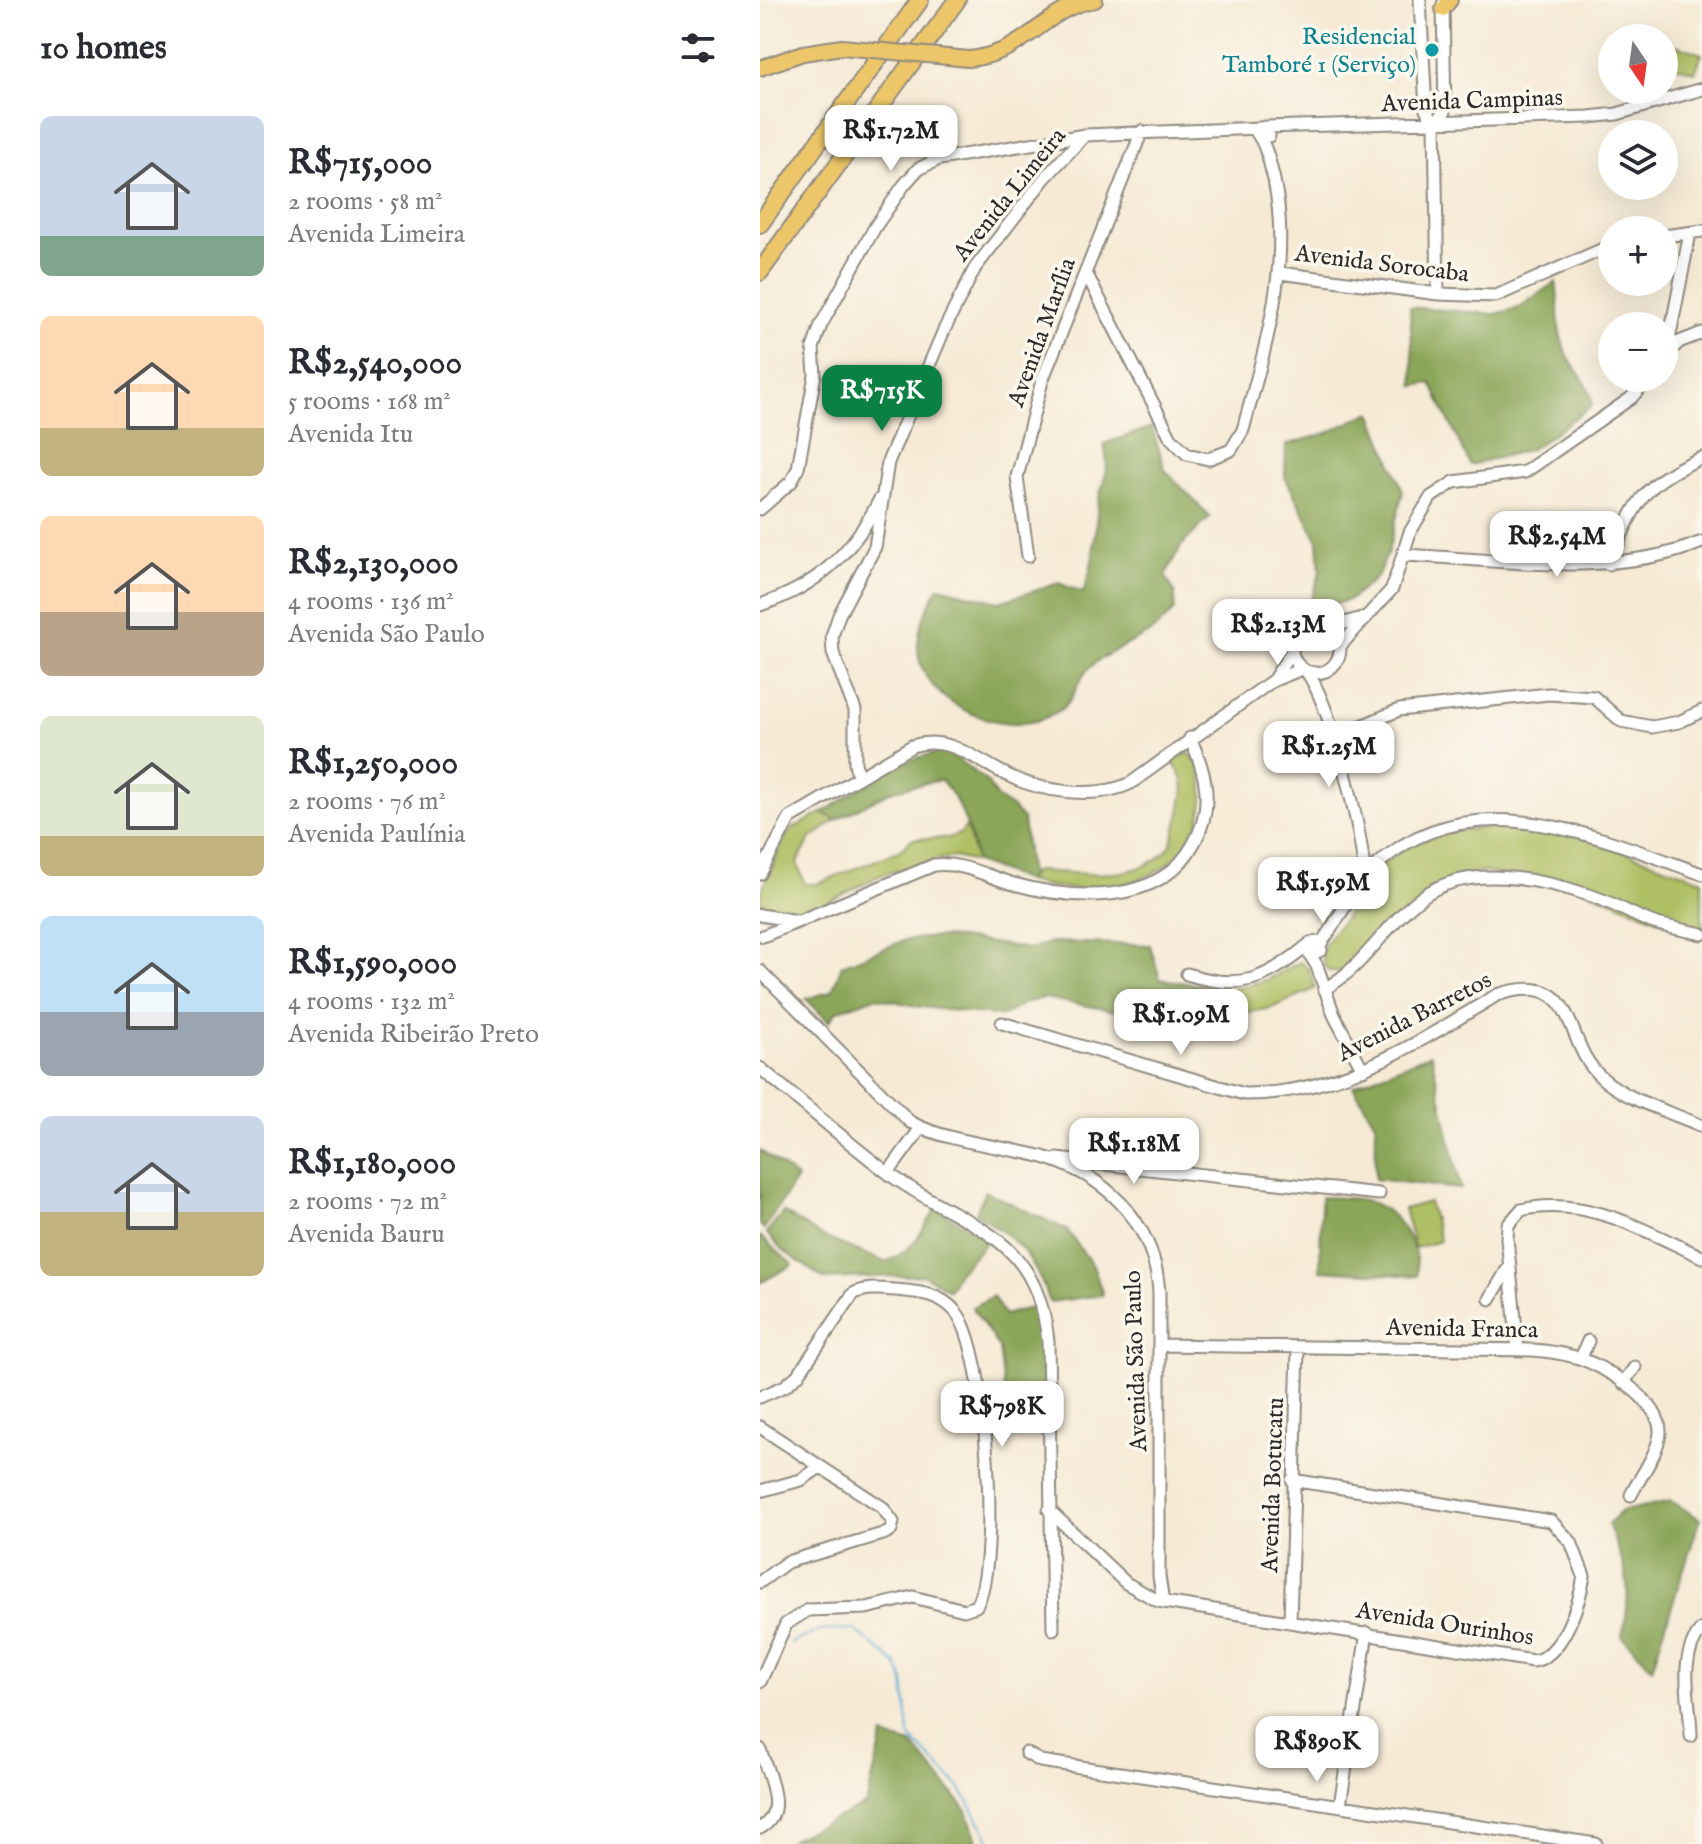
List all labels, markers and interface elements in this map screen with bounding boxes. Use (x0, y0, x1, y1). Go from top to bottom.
place label: Residencial Tamboré 1 (Serviço) (1222, 22, 1416, 81)
north arrow (1598, 24, 1678, 104)
map controls (1598, 24, 1678, 392)
icon: filters (676, 26, 720, 70)
text: 10 homes (40, 27, 167, 70)
marker: Residencial Tamboré 1 (Serviço) (1423, 41, 1441, 59)
street label: Avenida Campinas (1380, 83, 1563, 120)
pin: R$1.72M (817, 105, 965, 173)
text: R$1.72M (843, 114, 939, 147)
button: layers (1598, 120, 1678, 200)
street label: Avenida Limeira (946, 121, 1074, 269)
text: R$715,000 (288, 142, 433, 185)
icon: home (104, 148, 200, 244)
text: 2 rooms · 58 m² (288, 185, 442, 218)
button: + (1598, 216, 1678, 296)
text: Avenida Limeira (288, 218, 465, 251)
street label: Avenida Sorocaba (1292, 238, 1471, 291)
street label: Avenida Marília (1001, 253, 1084, 412)
button: − (1598, 312, 1678, 392)
text: R$2,540,000 (288, 342, 462, 385)
icon: home (104, 348, 200, 444)
pin: R$715K (817, 365, 947, 433)
text: R$715K (840, 374, 924, 407)
text: 5 rooms · 168 m² (288, 385, 451, 418)
text: Avenida Itu (288, 418, 413, 451)
pin: R$2.54M (1483, 511, 1631, 579)
text: R$2.54M (1508, 520, 1606, 553)
text: R$2,130,000 (288, 542, 459, 585)
icon: home (104, 548, 200, 644)
text: 4 rooms · 136 m² (288, 585, 454, 618)
pin: R$2.13M (1204, 599, 1352, 667)
text: R$2.13M (1230, 608, 1326, 641)
text: Avenida São Paulo (288, 618, 485, 651)
pin: R$1.25M (1255, 721, 1403, 789)
text: R$1.25M (1281, 730, 1377, 763)
text: R$1,250,000 (288, 742, 458, 785)
icon: home (104, 748, 200, 844)
text: 2 rooms · 76 m² (288, 785, 446, 818)
text: Avenida Paulínia (288, 818, 466, 851)
pin: R$1.59M (1249, 857, 1397, 925)
text: R$1.59M (1276, 866, 1370, 899)
text: R$1,590,000 (288, 942, 457, 985)
icon: home (104, 948, 200, 1044)
street label: Avenida Barretos (1331, 965, 1497, 1070)
text: 4 rooms · 132 m² (288, 985, 455, 1018)
pin: R$1.09M (1107, 989, 1255, 1057)
text: R$1.09M (1132, 998, 1230, 1031)
text: Avenida Ribeirão Preto (288, 1018, 539, 1051)
pin: R$1.18M (1060, 1118, 1208, 1186)
text: R$1.18M (1087, 1127, 1181, 1160)
text: R$1,180,000 (288, 1142, 456, 1185)
icon: home (104, 1148, 200, 1244)
text: 2 rooms · 72 m² (288, 1185, 447, 1218)
text: Avenida Bauru (288, 1218, 445, 1251)
street label: Avenida São Paulo (1118, 1270, 1155, 1453)
street label: Avenida Franca (1385, 1313, 1539, 1346)
pin: R$798K (937, 1381, 1067, 1449)
text: R$798K (959, 1390, 1045, 1423)
street label: Avenida Botucatu (1255, 1397, 1292, 1574)
street label: Avenida Ourinhos (1353, 1595, 1536, 1654)
pin: R$890K (1252, 1716, 1382, 1784)
text: R$890K (1273, 1725, 1361, 1758)

